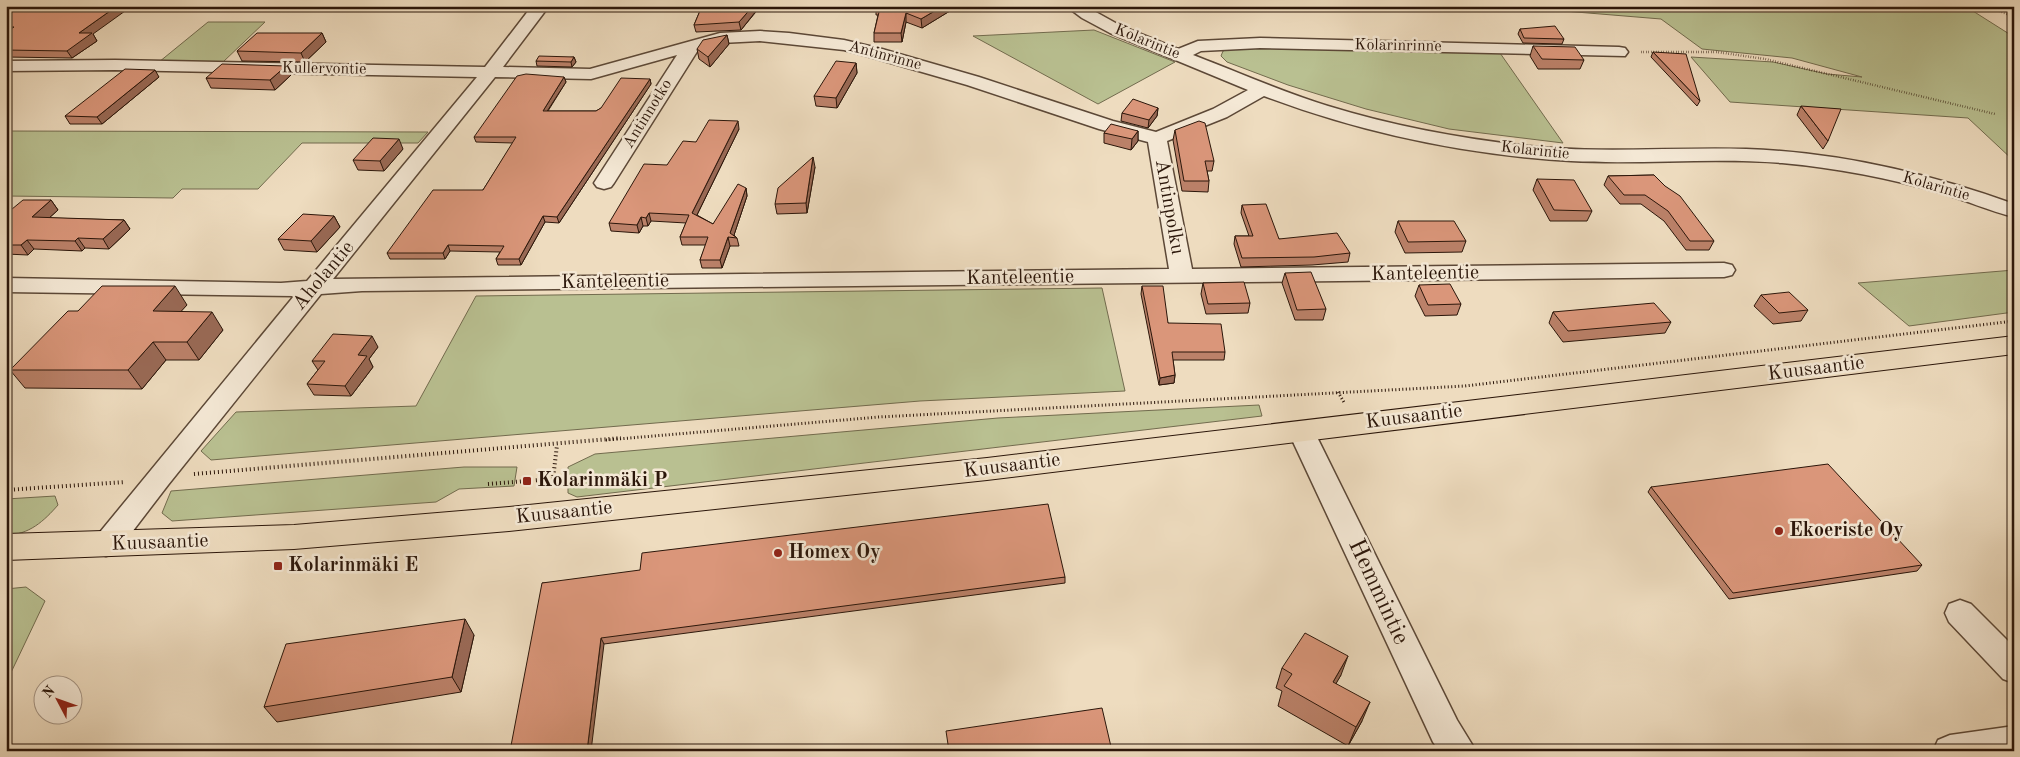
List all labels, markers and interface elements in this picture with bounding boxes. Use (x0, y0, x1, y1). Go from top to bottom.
street label: Kolarintie (1112, 22, 1182, 62)
street label: Kolarinrinne (1354, 37, 1442, 55)
street label: Antinrinne (847, 39, 923, 73)
street label: Kullervontie (281, 60, 367, 78)
street label: Antinnotko (621, 77, 675, 151)
street label: Kolarintie (1500, 139, 1570, 163)
street label: Antinpolku (1151, 158, 1187, 256)
street label: Kolarintie (1901, 170, 1971, 204)
street label: Aholantie (289, 237, 359, 315)
street label: Kanteleentie (1371, 263, 1479, 285)
street label: Kanteleentie (966, 267, 1074, 289)
street label: Kanteleentie (561, 271, 669, 293)
street label: Kuusaantie (1766, 353, 1866, 385)
street label: Kuusaantie (1364, 401, 1464, 433)
street label: Kuusaantie (962, 450, 1062, 482)
place label: Kolarinmäki P (537, 471, 667, 491)
marker: Kolarinmäki P (521, 475, 533, 487)
street label: Kuusaantie (515, 498, 613, 528)
place label: Ekoeriste Oy (1789, 521, 1904, 541)
marker: Ekoeriste Oy (1773, 525, 1785, 537)
street label: Kuusaantie (111, 531, 209, 555)
street label: Hemmintie (1343, 536, 1413, 648)
place label: Homex Oy (788, 543, 881, 563)
marker: Homex Oy (772, 547, 784, 559)
place label: Kolarinmäki E (288, 556, 418, 576)
marker: Kolarinmäki E (272, 560, 284, 572)
north arrow (32, 674, 82, 724)
text: N (40, 683, 58, 701)

